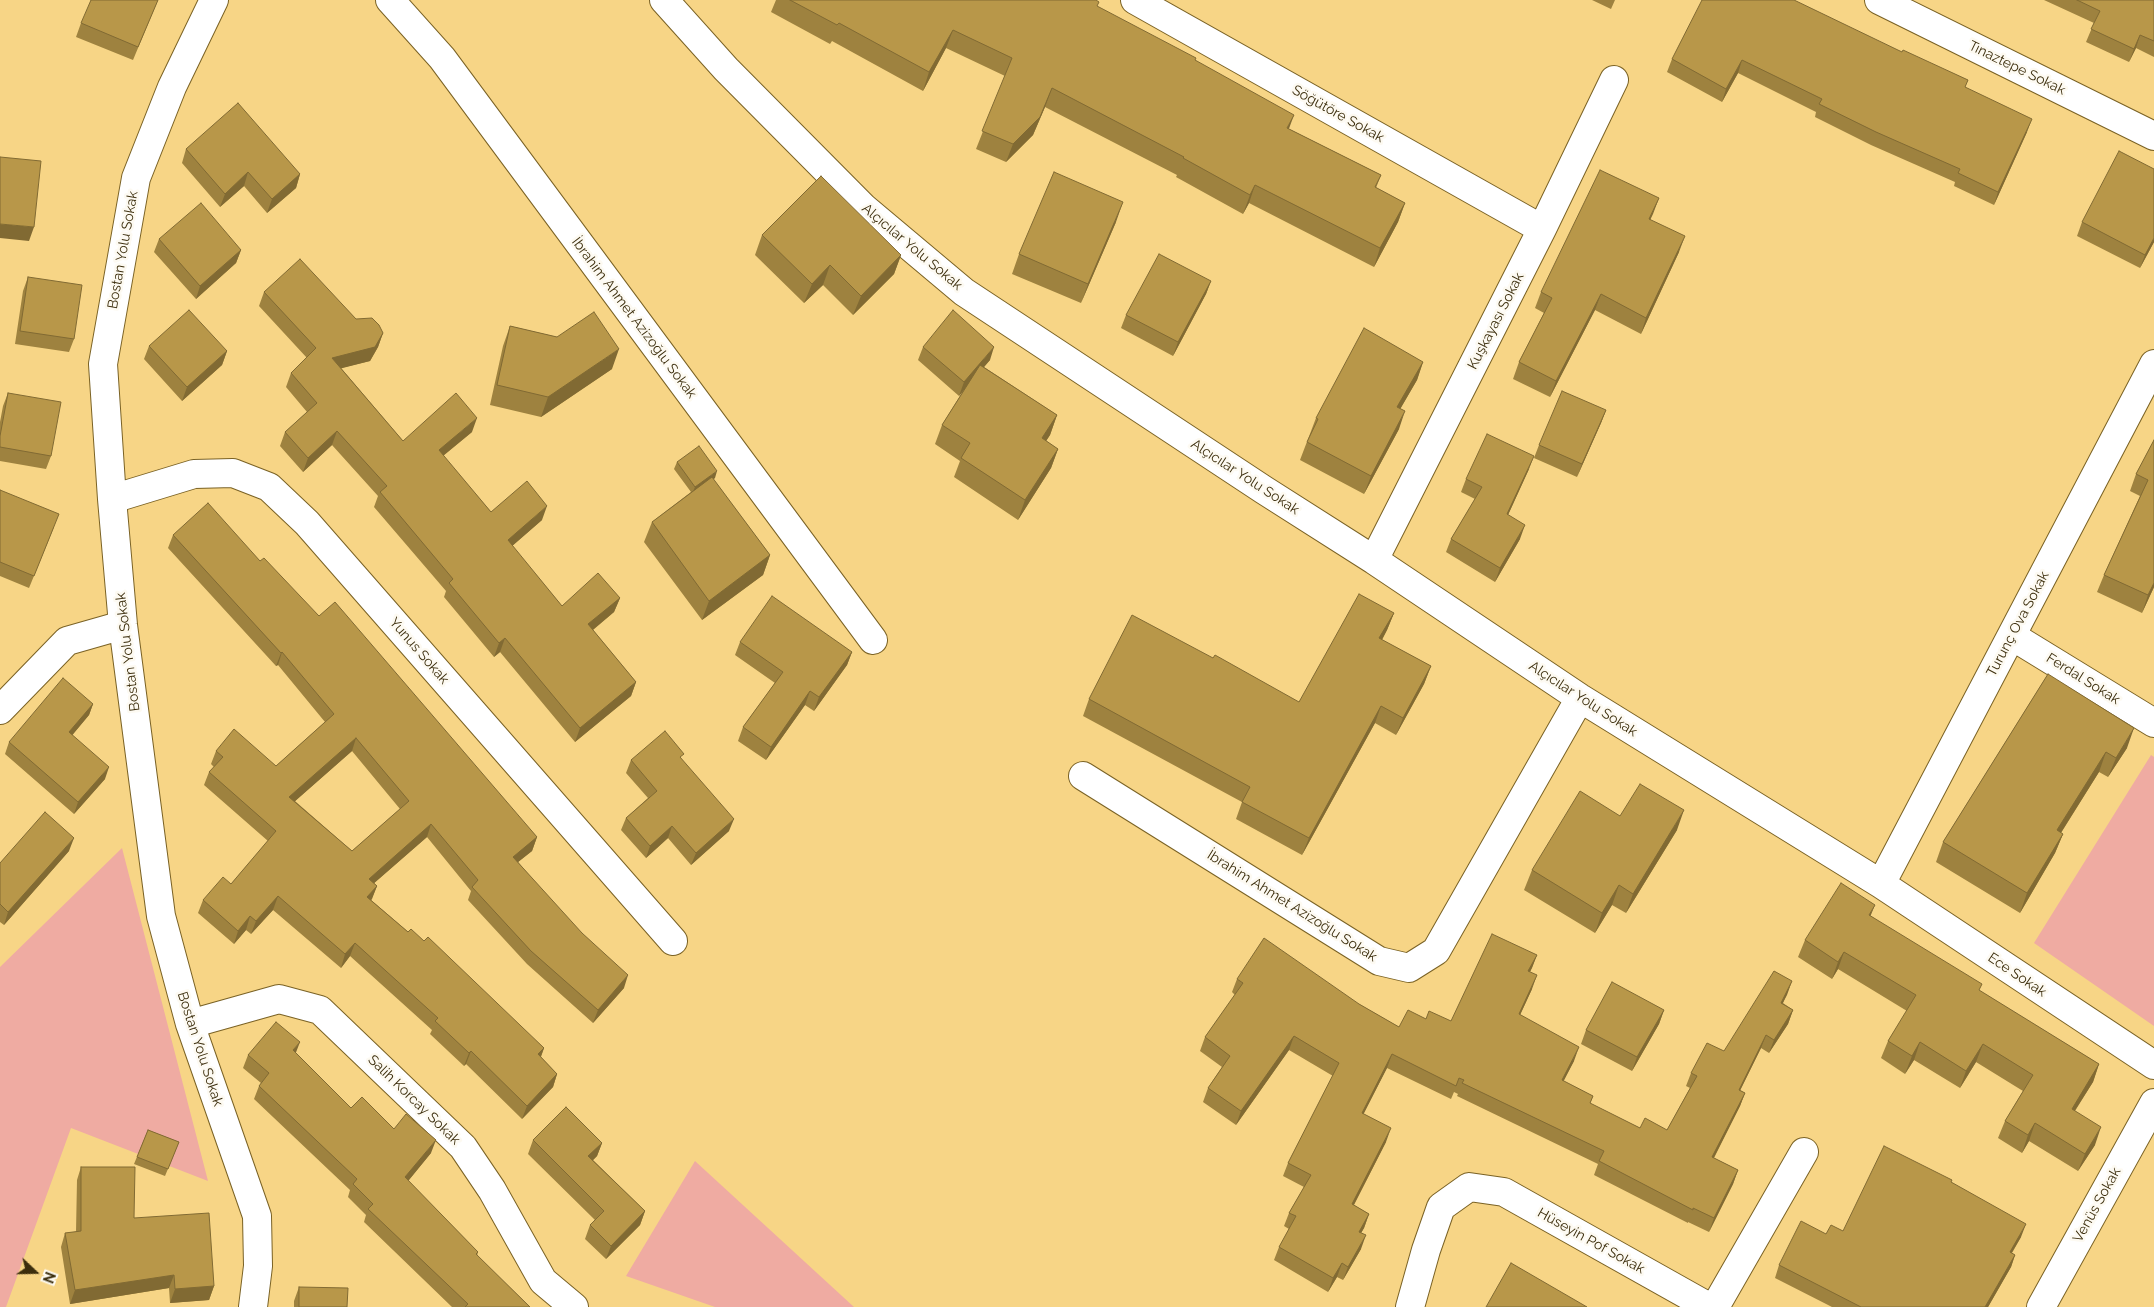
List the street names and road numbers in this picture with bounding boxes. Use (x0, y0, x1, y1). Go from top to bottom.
street label: Tınaztepe Sokak (1966, 37, 2068, 99)
street label: Söğütöre Sokak (1289, 82, 1387, 146)
street label: Bostan Yolu Sokak (104, 190, 142, 310)
street label: Alçıcılar Yolu Sokak (858, 200, 966, 294)
street label: İbrahim Ahmet Azizoğlu Sokak (568, 234, 700, 402)
street label: Kuşkayası Sokak (1464, 270, 1528, 372)
street label: Alçıcılar Yolu Sokak (1188, 436, 1302, 518)
street label: Turunç Ova Sokak (1983, 569, 2053, 679)
street label: Bostan Yolu Sokak (112, 592, 144, 712)
street label: Yunus Sokak (386, 614, 452, 688)
street label: Ferdal Sokak (2043, 650, 2123, 708)
street label: Alçıcılar Yolu Sokak (1526, 658, 1640, 740)
street label: İbrahim Ahmet Azizoğlu Sokak (1204, 847, 1380, 965)
street label: Ece Sokak (1985, 949, 2049, 1001)
street label: Bostan Yolu Sokak (174, 990, 226, 1108)
street label: Salih Korcay Sokak (364, 1052, 464, 1148)
street label: Venüs Sokak (2070, 1165, 2124, 1245)
street label: Hüseyin Pof Sokak (1534, 1205, 1648, 1277)

